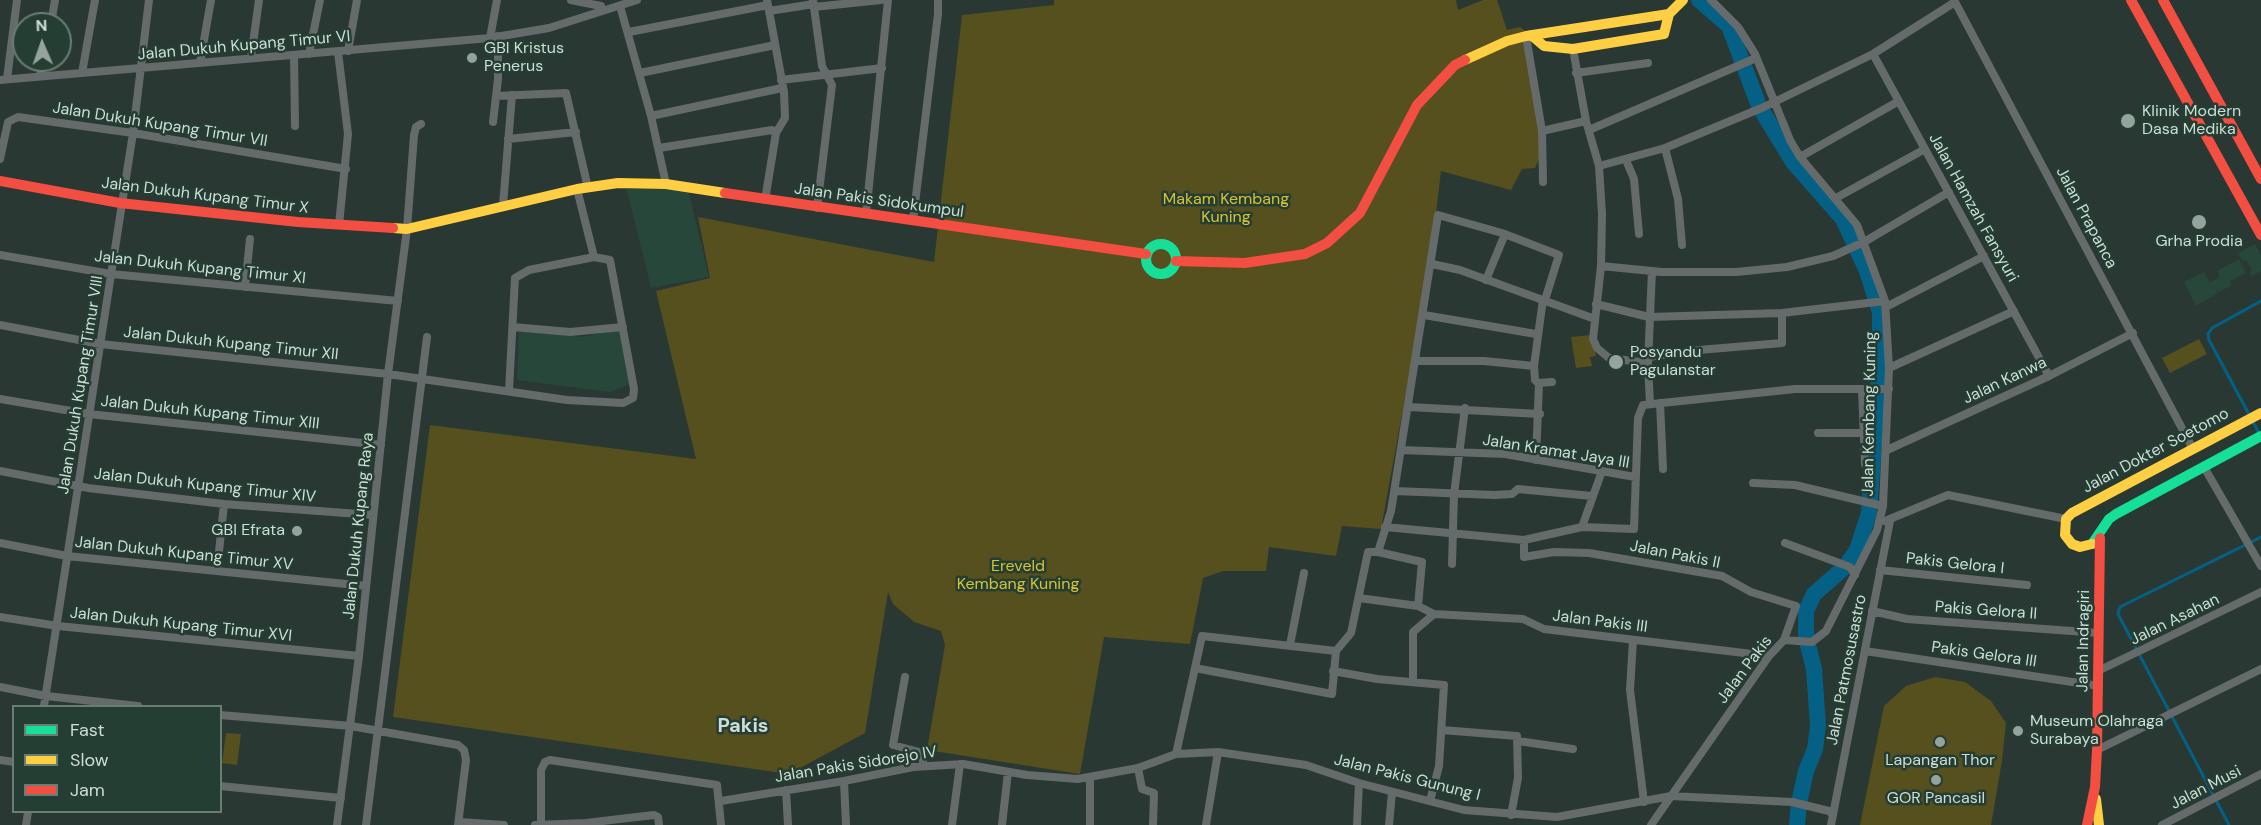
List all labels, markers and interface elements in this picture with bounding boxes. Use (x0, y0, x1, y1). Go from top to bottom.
north arrow (12, 12, 72, 72)
text: N (35, 15, 48, 36)
street label: Jalan Dukuh Kupang Timur VI (137, 27, 351, 65)
place label: GBI Kristus Penerus (484, 39, 564, 77)
marker: GBI Kristus Penerus (465, 51, 479, 65)
street label: Jalan Dukuh Kupang Timur VII (51, 99, 269, 151)
place label: Klinik Modern Dasa Medika (2142, 102, 2241, 140)
marker: Klinik Modern Dasa Medika (2119, 112, 2137, 130)
street label: Jalan Hamzah Fansyuri (1924, 130, 2022, 286)
street label: Jalan Prapanca (2051, 164, 2121, 272)
street label: Jalan Dukuh Kupang Timur X (100, 174, 310, 218)
street label: Jalan Pakis Sidokumpul (793, 180, 965, 222)
park label: Makam Kembang Kuning (1163, 190, 1289, 228)
marker: Grha Prodia (2190, 213, 2208, 231)
place label: Grha Prodia (2155, 232, 2243, 252)
street label: Jalan Dukuh Kupang Timur XI (93, 247, 307, 289)
street label: Jalan Dukuh Kupang Timur VIII (54, 274, 108, 496)
street label: Jalan Dukuh Kupang Timur XII (123, 323, 339, 365)
street label: Jalan Kembang Kuning (1859, 331, 1881, 497)
place label: Posyandu Pagulanstar (1630, 343, 1716, 381)
marker: Posyandu Pagulanstar (1607, 353, 1625, 371)
street label: Jalan Kanwa (1960, 353, 2050, 409)
street label: Jalan Dukuh Kupang Timur XIII (100, 392, 320, 434)
street label: Jalan Dokter Soetomo (2079, 404, 2233, 498)
street label: Jalan Kramat Jaya III (1481, 431, 1631, 473)
street label: Jalan Dukuh Kupang Raya (340, 432, 378, 620)
street label: Jalan Dukuh Kupang Timur XIV (93, 465, 317, 507)
place label: GBI Efrata (211, 521, 285, 541)
marker: GBI Efrata (290, 524, 304, 538)
street label: Jalan Dukuh Kupang Timur XV (74, 533, 294, 575)
street label: Jalan Pakis II (1628, 537, 1722, 573)
street label: Pakis Gelora I (1905, 549, 2005, 579)
park label: Ereveld Kembang Kuning (957, 557, 1079, 595)
street label: Jalan Indragiri (2074, 590, 2094, 692)
street label: Jalan Asahan (2127, 590, 2223, 650)
street label: Jalan Patmosusastro (1823, 593, 1871, 747)
street label: Pakis Gelora II (1934, 598, 2038, 624)
street label: Jalan Dukuh Kupang Timur XVI (69, 604, 293, 646)
street label: Jalan Pakis III (1551, 607, 1649, 637)
street label: Jalan Pakis (1713, 632, 1777, 708)
street label: Pakis Gelora III (1930, 638, 2038, 672)
legend (12, 705, 222, 813)
place label: Museum Olahraga Surabaya (2030, 712, 2164, 750)
district label: Pakis (717, 715, 769, 739)
text: Fast (70, 718, 105, 742)
marker: Museum Olahraga Surabaya (2011, 724, 2025, 738)
marker: Lapangan Thor (1933, 735, 1947, 749)
street label: Jalan Pakis Sidorejo IV (774, 743, 938, 787)
text: Slow (70, 748, 109, 772)
street label: Jalan Pakis Gunung I (1332, 751, 1482, 805)
place label: Lapangan Thor (1885, 751, 1995, 771)
street label: Jalan Musi (2167, 762, 2245, 814)
marker: GOR Pancasil (1929, 773, 1943, 787)
text: Jam (70, 778, 105, 802)
place label: GOR Pancasil (1887, 789, 1985, 809)

